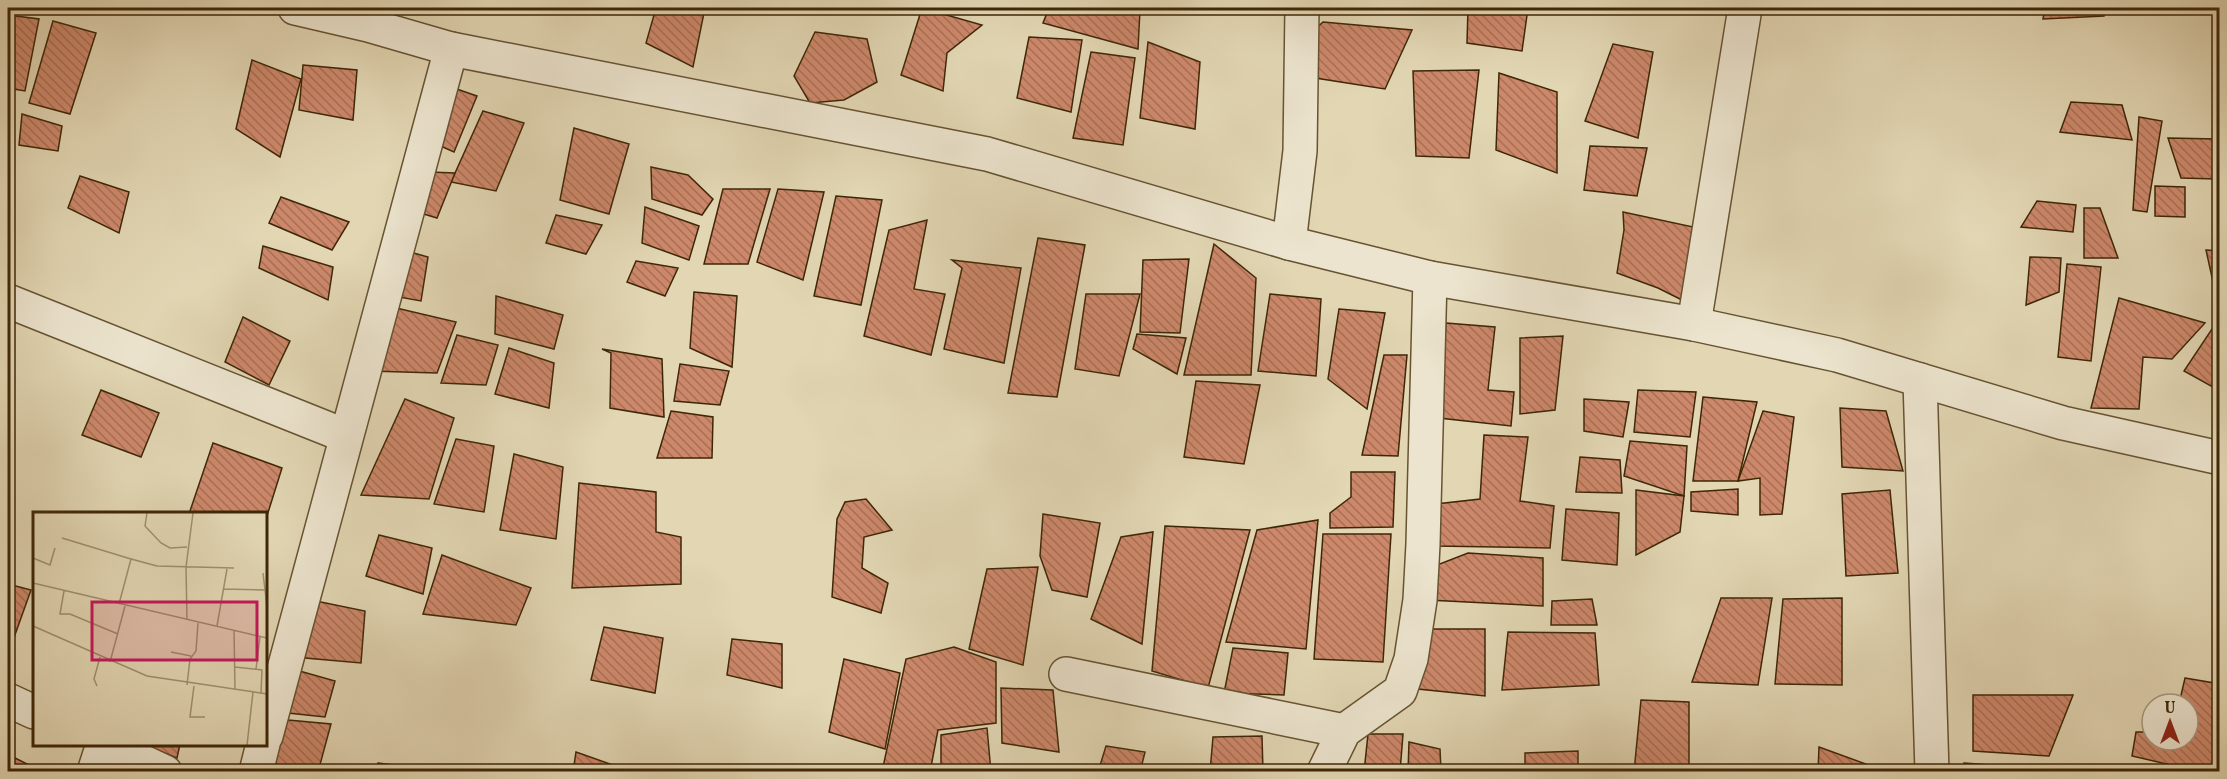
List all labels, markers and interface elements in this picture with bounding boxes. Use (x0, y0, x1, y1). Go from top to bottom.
inset map (33, 512, 267, 746)
north arrow (2140, 692, 2200, 752)
text: U (2165, 698, 2176, 720)

